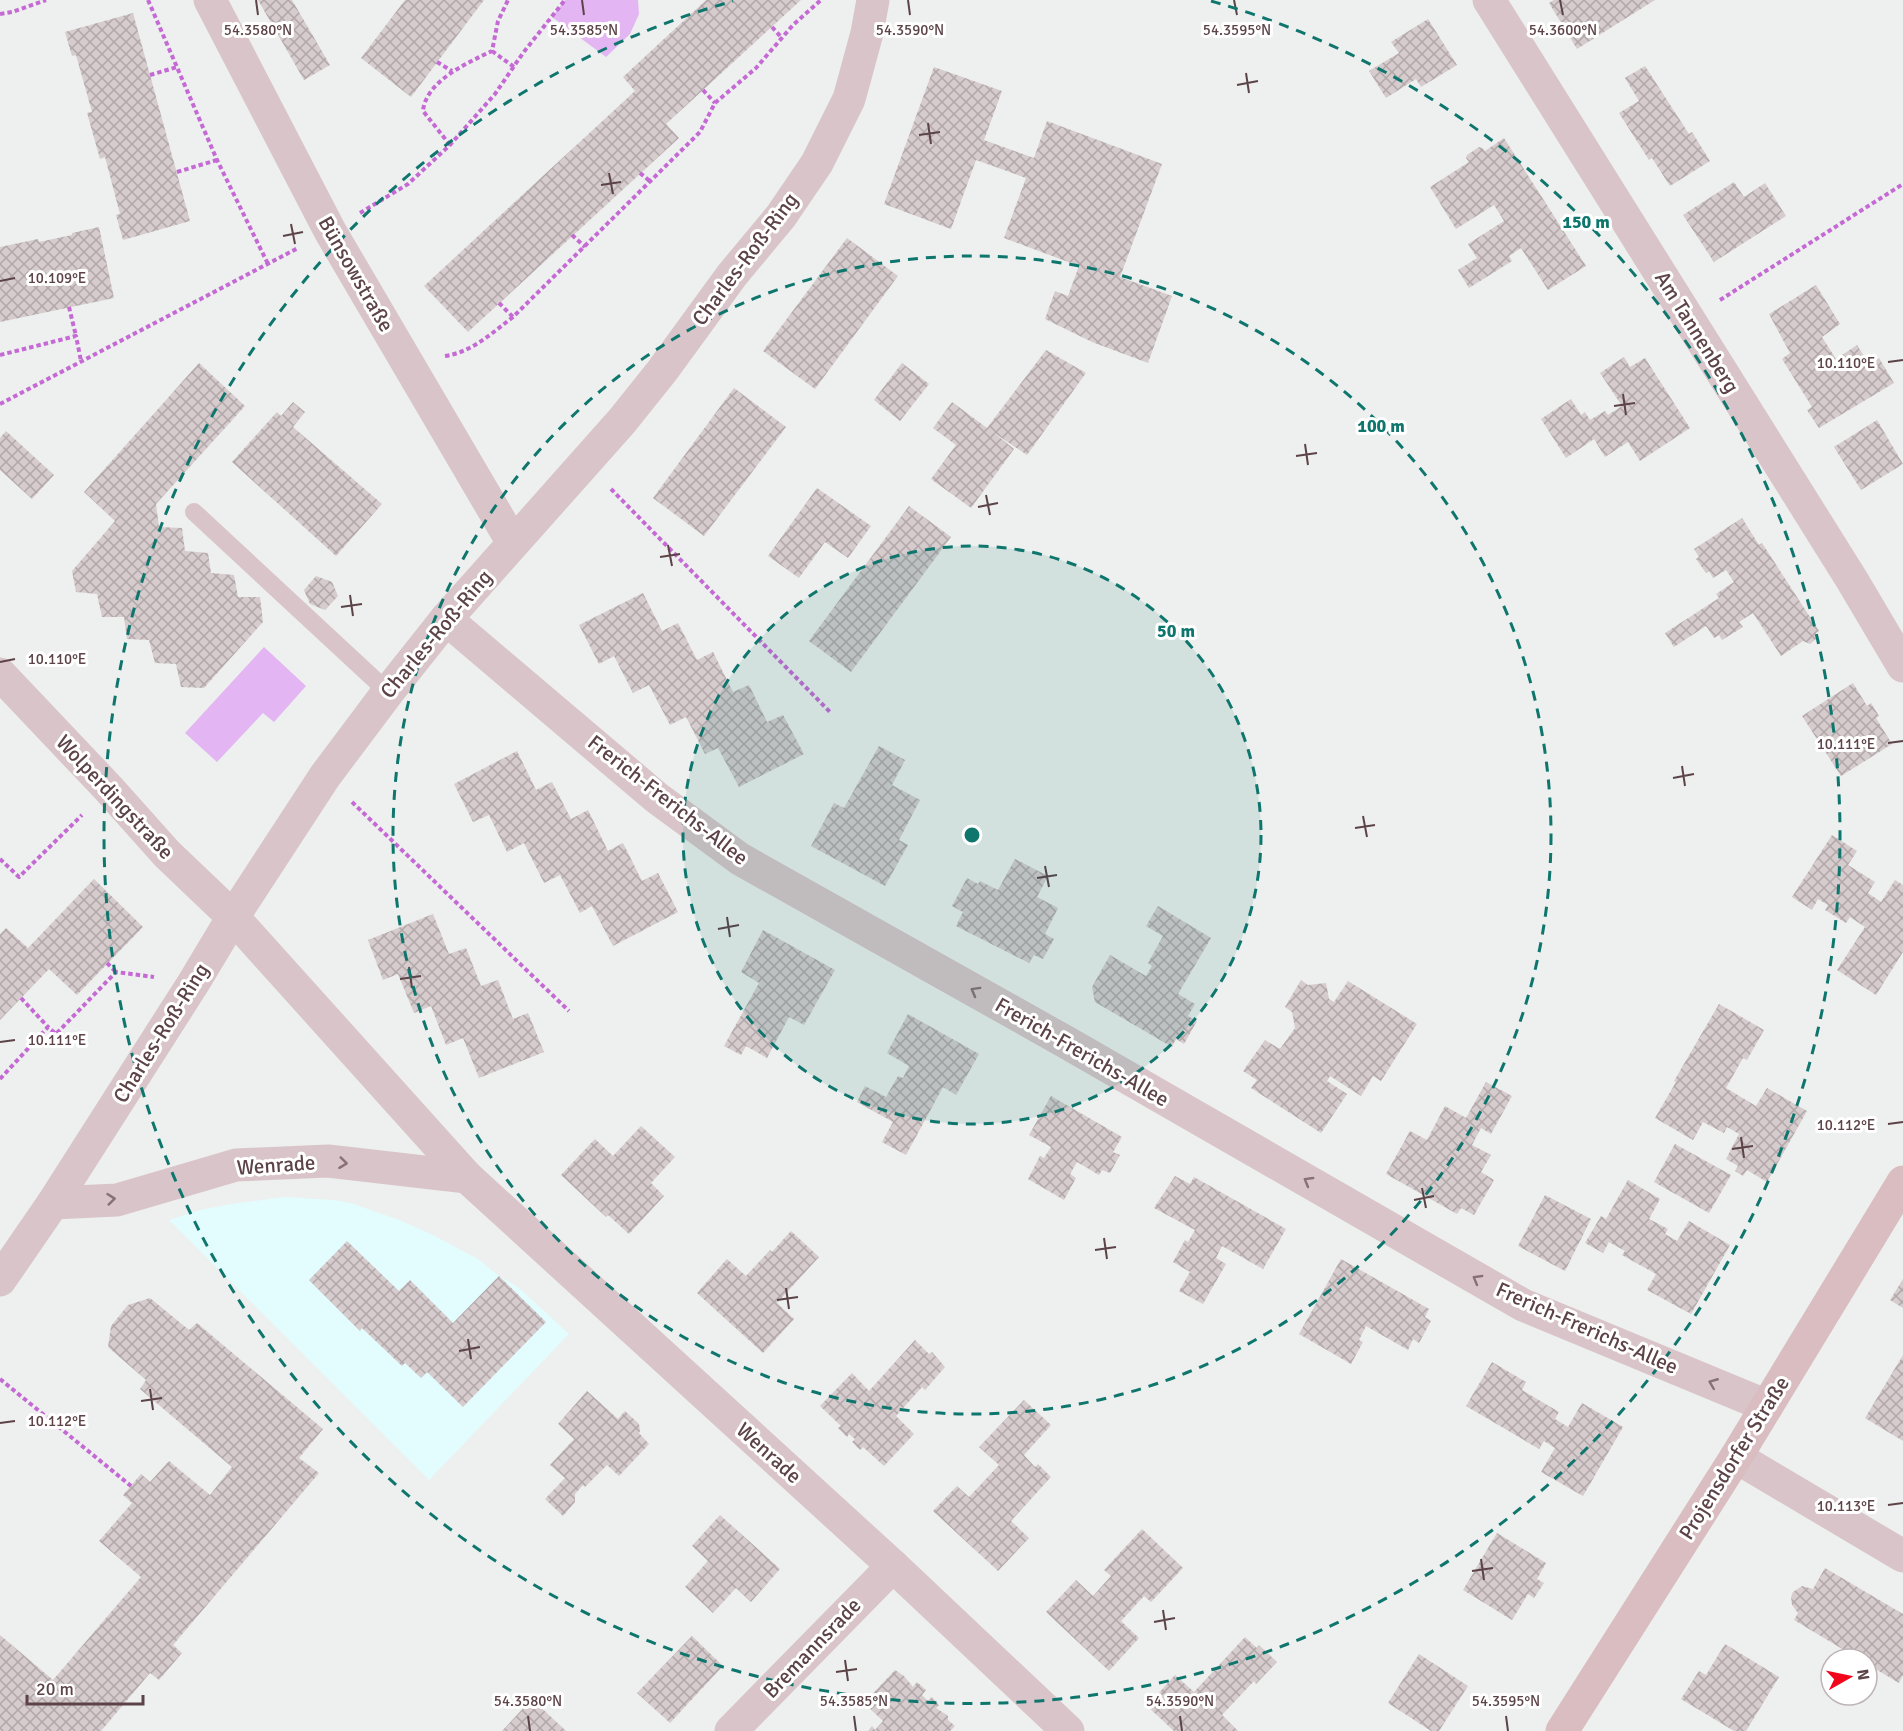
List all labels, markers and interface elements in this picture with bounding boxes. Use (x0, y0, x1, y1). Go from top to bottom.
text: 54.3580°N (224, 21, 292, 39)
text: 54.3585°N (550, 21, 618, 39)
text: 54.3590°N (876, 21, 944, 39)
text: 54.3595°N (1203, 21, 1271, 39)
text: 54.3600°N (1529, 21, 1597, 39)
street label: Charles-Roß-Ring (686, 187, 804, 331)
text: 150 m (1562, 211, 1610, 233)
street label: Bünsowstraße (312, 212, 400, 336)
street label: Am Tannenberg (1649, 266, 1745, 398)
text: 10.109°E (28, 269, 86, 287)
text: 10.110°E (1817, 354, 1875, 372)
text: 100 m (1357, 415, 1405, 437)
street label: Charles-Roß-Ring (375, 564, 497, 704)
text: 50 m (1157, 620, 1195, 642)
text: 10.110°E (28, 650, 86, 668)
street label: Wolperdingstraße (51, 729, 179, 865)
street label: Frerich-Frerichs-Allee (583, 729, 753, 871)
text: 10.111°E (1817, 735, 1875, 753)
centre of rings (962, 825, 982, 845)
street label: Charles-Roß-Ring (108, 958, 214, 1108)
one-way arrow (971, 987, 981, 998)
street label: Frerich-Frerichs-Allee (991, 992, 1173, 1112)
text: 10.111°E (28, 1031, 86, 1049)
text: 10.112°E (1817, 1116, 1875, 1134)
street label: Wenrade (236, 1149, 316, 1181)
one-way arrow (339, 1156, 348, 1169)
one-way arrow (1304, 1177, 1314, 1188)
one-way arrow (107, 1193, 116, 1206)
one-way arrow (1473, 1274, 1483, 1286)
street label: Frerich-Frerichs-Allee (1492, 1276, 1682, 1380)
street label: Projensdorfer Straße (1673, 1371, 1795, 1545)
one-way arrow (1708, 1378, 1719, 1390)
text: 10.112°E (28, 1412, 86, 1430)
street label: Wenrade (731, 1417, 807, 1489)
text: 10.113°E (1817, 1497, 1875, 1515)
street label: Bremannsrade (758, 1592, 866, 1704)
north arrow (1819, 1647, 1879, 1707)
scale bar (27, 1668, 142, 1706)
text: N (1852, 1668, 1874, 1682)
text: 20 m (36, 1678, 74, 1700)
text: 54.3580°N (494, 1692, 562, 1710)
text: 54.3585°N (820, 1692, 888, 1710)
text: 54.3590°N (1146, 1692, 1214, 1710)
text: 54.3595°N (1472, 1692, 1540, 1710)

